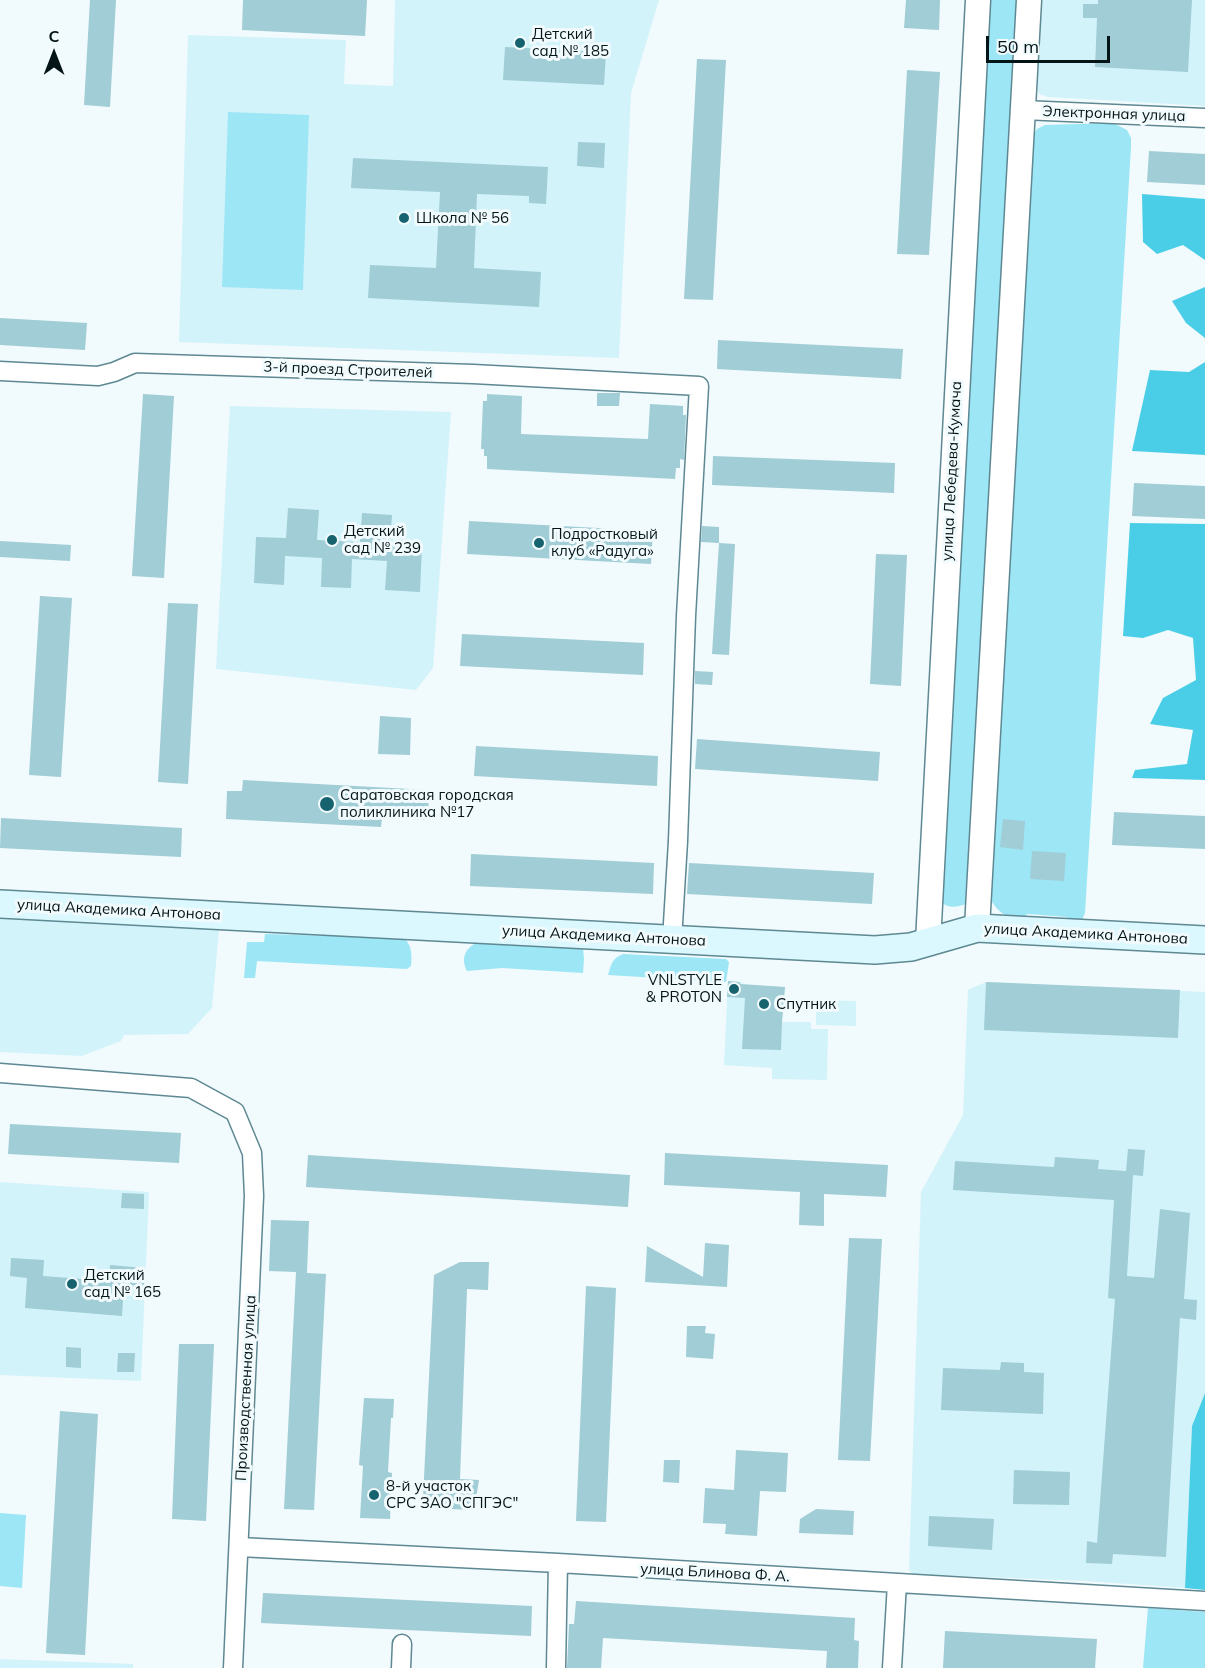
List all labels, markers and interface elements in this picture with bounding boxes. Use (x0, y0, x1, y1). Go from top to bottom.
north arrow (24, 24, 84, 84)
scale bar (989, 24, 1114, 62)
place label: Детский сад № 185 (532, 25, 609, 60)
text: С (49, 26, 59, 46)
text: 50 m (997, 35, 1039, 58)
marker: Детский сад № 185 (513, 36, 527, 50)
street label: Электронная улица (1042, 103, 1186, 125)
place label: Школа № 56 (416, 209, 509, 227)
marker: Школа № 56 (397, 211, 411, 225)
street label: 3-й проезд Строителей (263, 358, 433, 382)
street label: улица Лебедева-Кумача (938, 381, 966, 561)
place label: Детский сад № 239 (344, 522, 421, 557)
place label: Подростковый клуб «Радуга» (551, 525, 658, 560)
marker: Детский сад № 239 (325, 533, 339, 547)
marker: Подростковый клуб «Радуга» (532, 536, 546, 550)
place label: Саратовская городская поликлиника №17 (340, 786, 514, 821)
marker: Саратовская городская поликлиника №17 (318, 795, 336, 813)
street label: улица Академика Антонова (17, 896, 221, 924)
street label: улица Академика Антонова (984, 920, 1188, 948)
street label: улица Академика Антонова (502, 922, 706, 950)
place label: VNLSTYLE & PROTON (646, 971, 722, 1006)
marker: VNLSTYLE & PROTON (727, 982, 741, 996)
place label: Спутник (776, 995, 836, 1013)
marker: Спутник (757, 997, 771, 1011)
place label: Детский сад № 165 (84, 1266, 161, 1301)
marker: Детский сад № 165 (65, 1277, 79, 1291)
street label: Производственная улица (232, 1295, 260, 1481)
place label: 8-й участок СРС ЗАО "СПГЭС" (386, 1477, 518, 1512)
marker: 8-й участок СРС ЗАО "СПГЭС" (367, 1488, 381, 1502)
street label: улица Блинова Ф. А. (640, 1560, 790, 1586)

